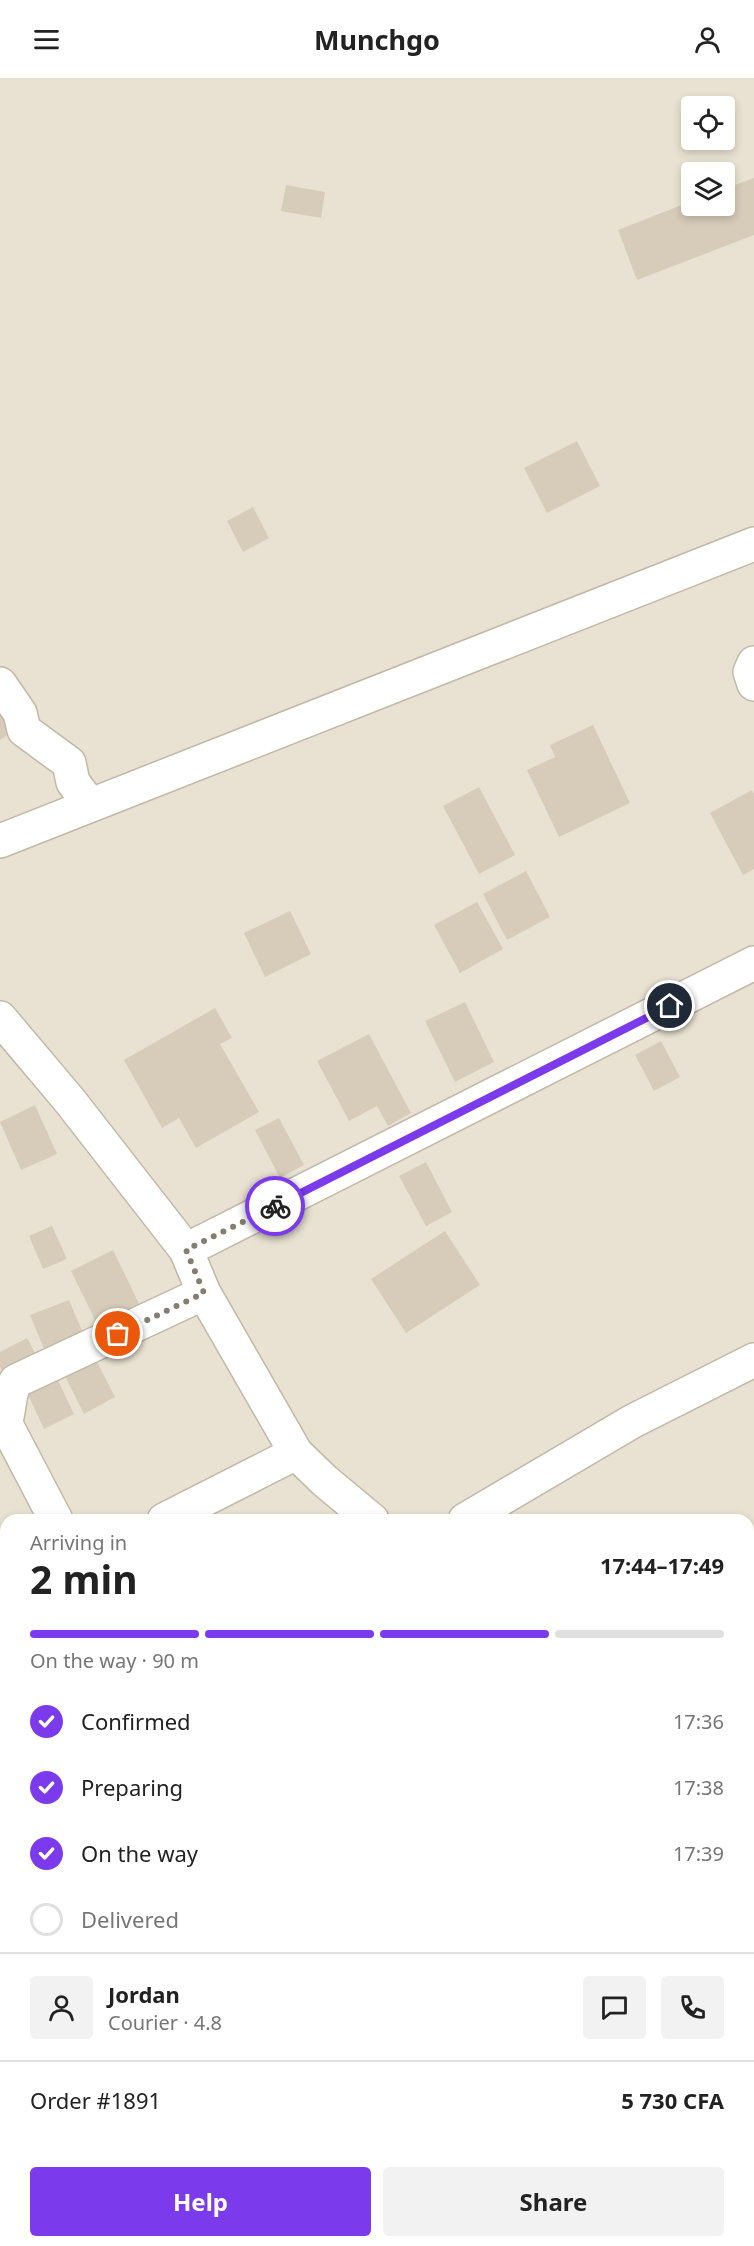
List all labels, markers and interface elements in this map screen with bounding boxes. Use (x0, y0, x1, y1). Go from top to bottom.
text: Munchgo (314, 21, 440, 58)
icon: menu (30, 23, 63, 56)
icon: person (691, 23, 724, 56)
map controls (681, 96, 735, 216)
button: locate (681, 96, 735, 150)
button: layers (681, 162, 735, 216)
pin (644, 980, 695, 1031)
icon: home (653, 989, 686, 1022)
courier (245, 1176, 305, 1236)
icon: bike (259, 1190, 292, 1223)
pin (92, 1308, 143, 1359)
icon: bag (101, 1317, 134, 1350)
text: Arriving in (30, 1529, 127, 1556)
text: 17:44–17:49 (600, 1550, 724, 1580)
text: 2 min (30, 1552, 137, 1605)
text: On the way · 90 m (30, 1647, 199, 1674)
icon: check (30, 1705, 63, 1738)
text: Confirmed (81, 1706, 191, 1736)
text: 17:36 (673, 1708, 724, 1735)
icon: check (30, 1771, 63, 1804)
text: Preparing (81, 1772, 183, 1802)
text: 17:38 (673, 1774, 724, 1801)
icon: check (30, 1837, 63, 1870)
text: On the way (81, 1838, 198, 1868)
text: 17:39 (673, 1840, 724, 1867)
text: Delivered (81, 1904, 179, 1934)
button: person (30, 1976, 93, 2039)
button: chat (583, 1976, 646, 2039)
button: phone (661, 1976, 724, 2039)
text: Jordan (108, 1979, 180, 2009)
text: Courier · 4.8 (108, 2009, 222, 2036)
text: Order #1891 (30, 2085, 161, 2115)
text: 5 730 CFA (621, 2085, 724, 2115)
button: Help (30, 2167, 371, 2236)
button: Share (383, 2167, 724, 2236)

